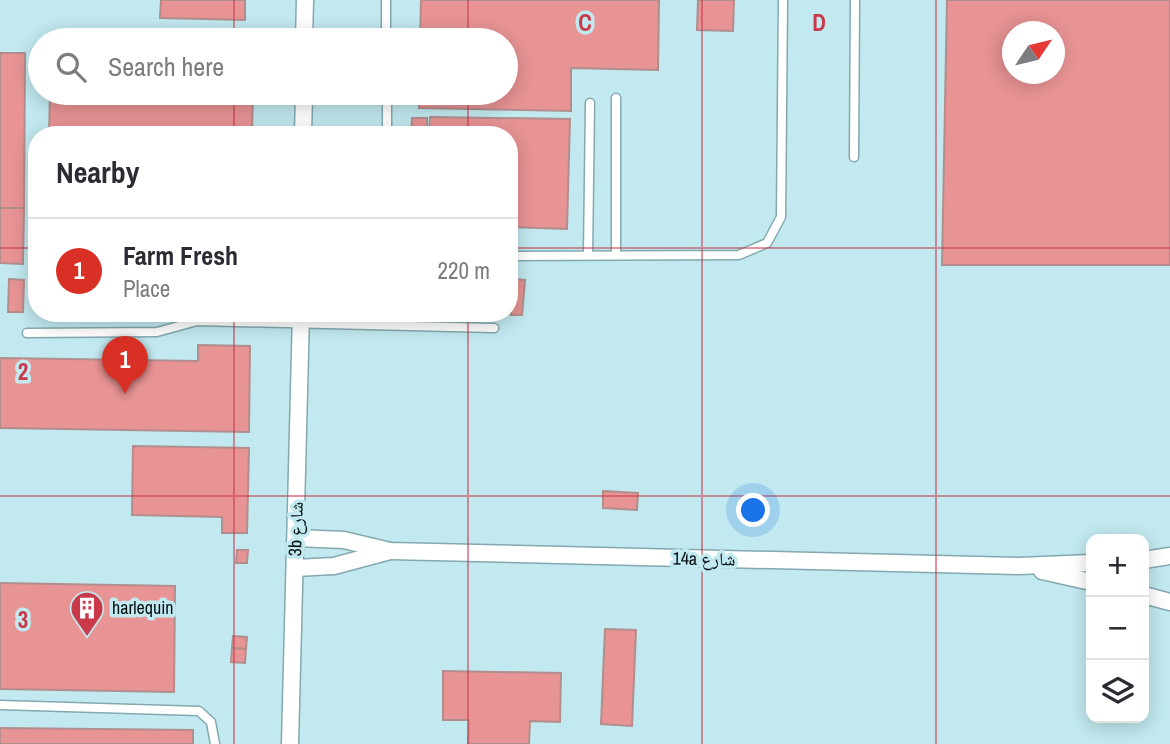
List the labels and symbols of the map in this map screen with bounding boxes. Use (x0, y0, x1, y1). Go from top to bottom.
text: C (578, 7, 592, 38)
text: D (812, 7, 826, 38)
north arrow (1002, 21, 1065, 84)
pin: 1 (102, 336, 148, 394)
text: 2 (18, 356, 28, 387)
your location (736, 493, 770, 527)
street label: 3b شارع (282, 501, 309, 557)
street label: 14a شارع (672, 545, 736, 572)
building icon: harlequin (68, 589, 106, 638)
place label: harlequin (112, 595, 174, 620)
text: 3 (18, 604, 28, 635)

